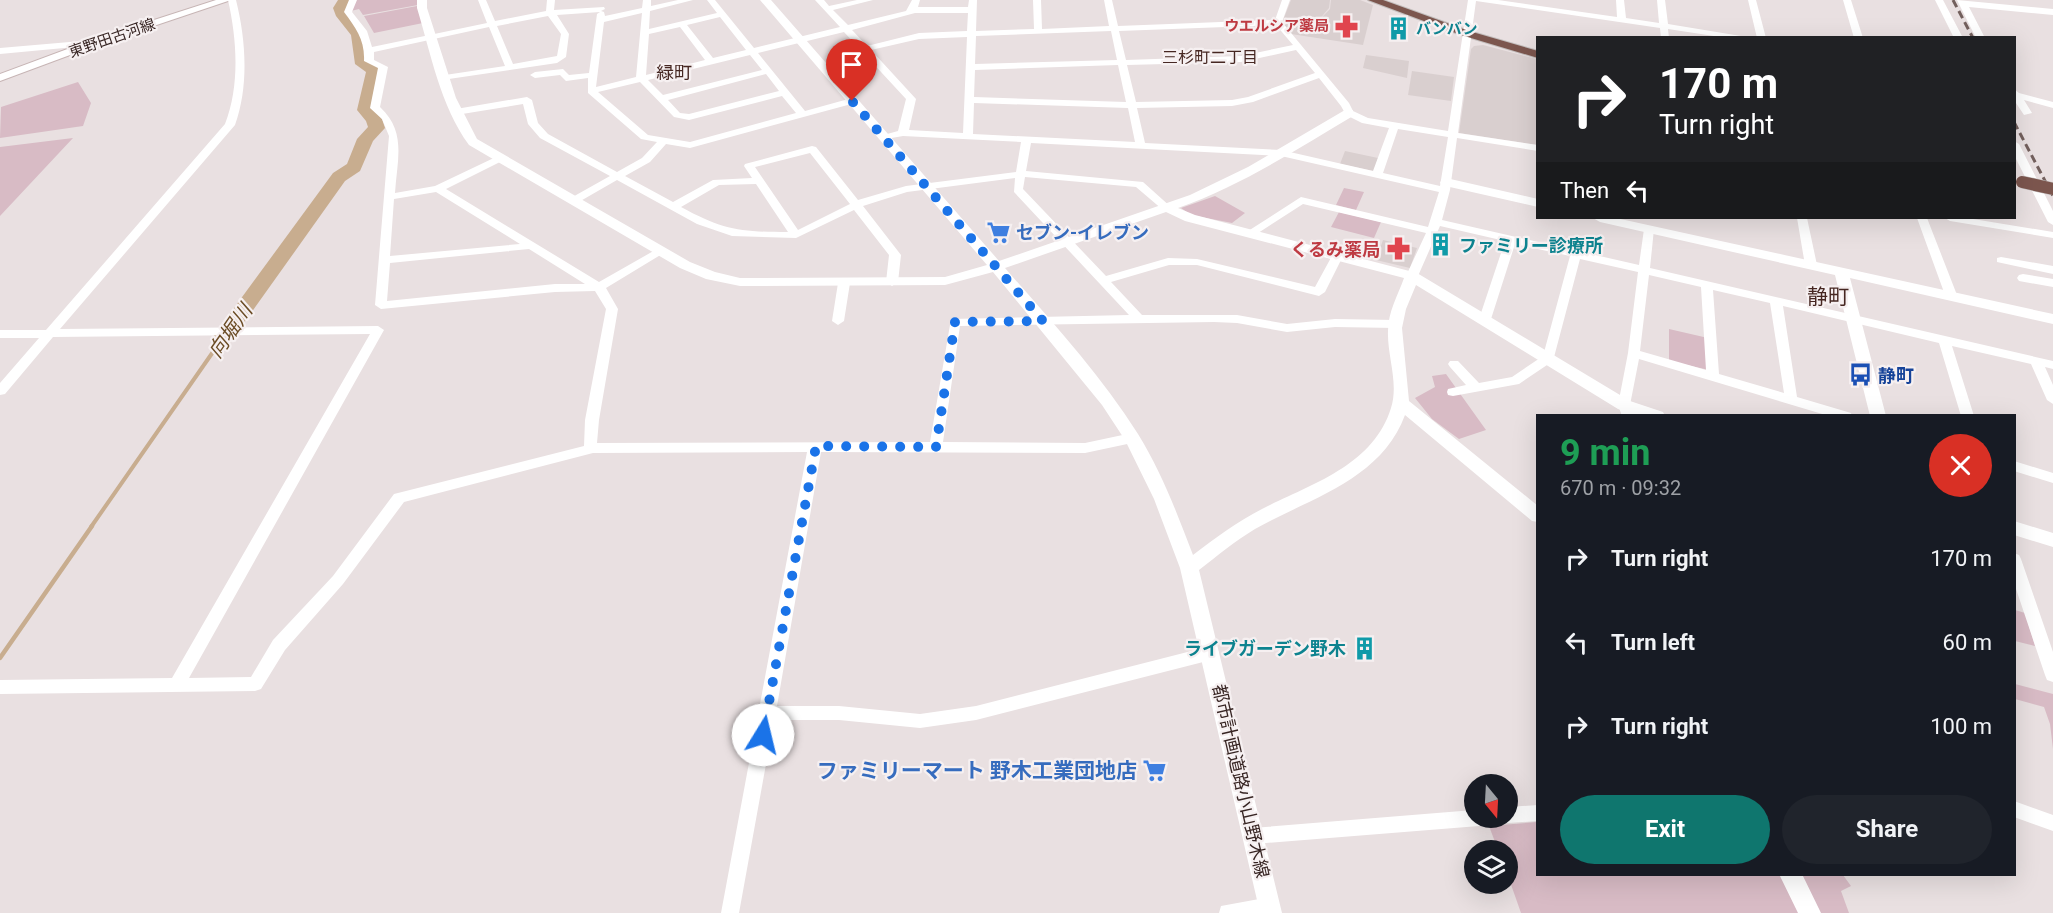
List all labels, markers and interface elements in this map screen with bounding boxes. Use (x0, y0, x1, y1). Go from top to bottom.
pharmacy icon: ウエルシア薬局 (1334, 13, 1360, 39)
street label: 東野田古河線 (67, 15, 157, 61)
building icon: バンバン (1385, 16, 1411, 42)
place label: ウエルシア薬局 (1224, 17, 1329, 35)
place label: バンバン (1416, 20, 1478, 38)
pin (826, 39, 877, 101)
icon: arrive (835, 48, 868, 81)
district label: 三杉町二丁目 (1162, 48, 1258, 67)
text: 170 m (1659, 59, 1778, 108)
icon: right (1560, 60, 1638, 138)
district label: 緑町 (656, 62, 692, 83)
text: Turn right (1659, 109, 1774, 141)
icon: left (1621, 174, 1654, 207)
text: Then (1560, 178, 1609, 203)
supermarket icon: セブン-イレブン (985, 219, 1011, 245)
place label: セブン-イレブン (1016, 222, 1149, 243)
building icon: ファミリー診療所 (1428, 232, 1454, 258)
place label: ファミリー診療所 (1459, 235, 1603, 256)
pharmacy icon: くるみ薬局 (1385, 236, 1411, 262)
place label: くるみ薬局 (1290, 239, 1380, 260)
district label: 静町 (1807, 285, 1849, 309)
water label: 向堀川 (203, 298, 258, 362)
bus stop icon: 静町 (1847, 362, 1873, 388)
place label: 静町 (1878, 365, 1914, 386)
text: 9 min (1560, 432, 1651, 474)
button: close (1929, 434, 1992, 497)
text: 670 m · 09:32 (1560, 476, 1681, 500)
icon: right (1560, 542, 1593, 575)
text: Turn right (1611, 546, 1708, 571)
text: 170 m (1930, 546, 1992, 571)
icon: left (1560, 626, 1593, 659)
text: Turn left (1611, 630, 1695, 655)
text: 60 m (1943, 630, 1992, 655)
building icon: ライブガーデン野木 (1351, 635, 1377, 661)
place label: ライブガーデン野木 (1184, 638, 1346, 659)
street label: 都市計画道路小山野木線 (1208, 682, 1274, 880)
position arrow (731, 703, 795, 767)
icon: right (1560, 710, 1593, 743)
text: Turn right (1611, 714, 1708, 739)
text: 100 m (1930, 714, 1992, 739)
supermarket icon: ファミリーマート 野木工業団地店 (1142, 758, 1168, 784)
place label: ファミリーマート 野木工業団地店 (817, 759, 1137, 783)
north arrow (1464, 774, 1518, 828)
map controls (1464, 774, 1518, 894)
button: Exit (1560, 795, 1770, 864)
button: Share (1782, 795, 1992, 864)
button: layers (1464, 840, 1518, 894)

